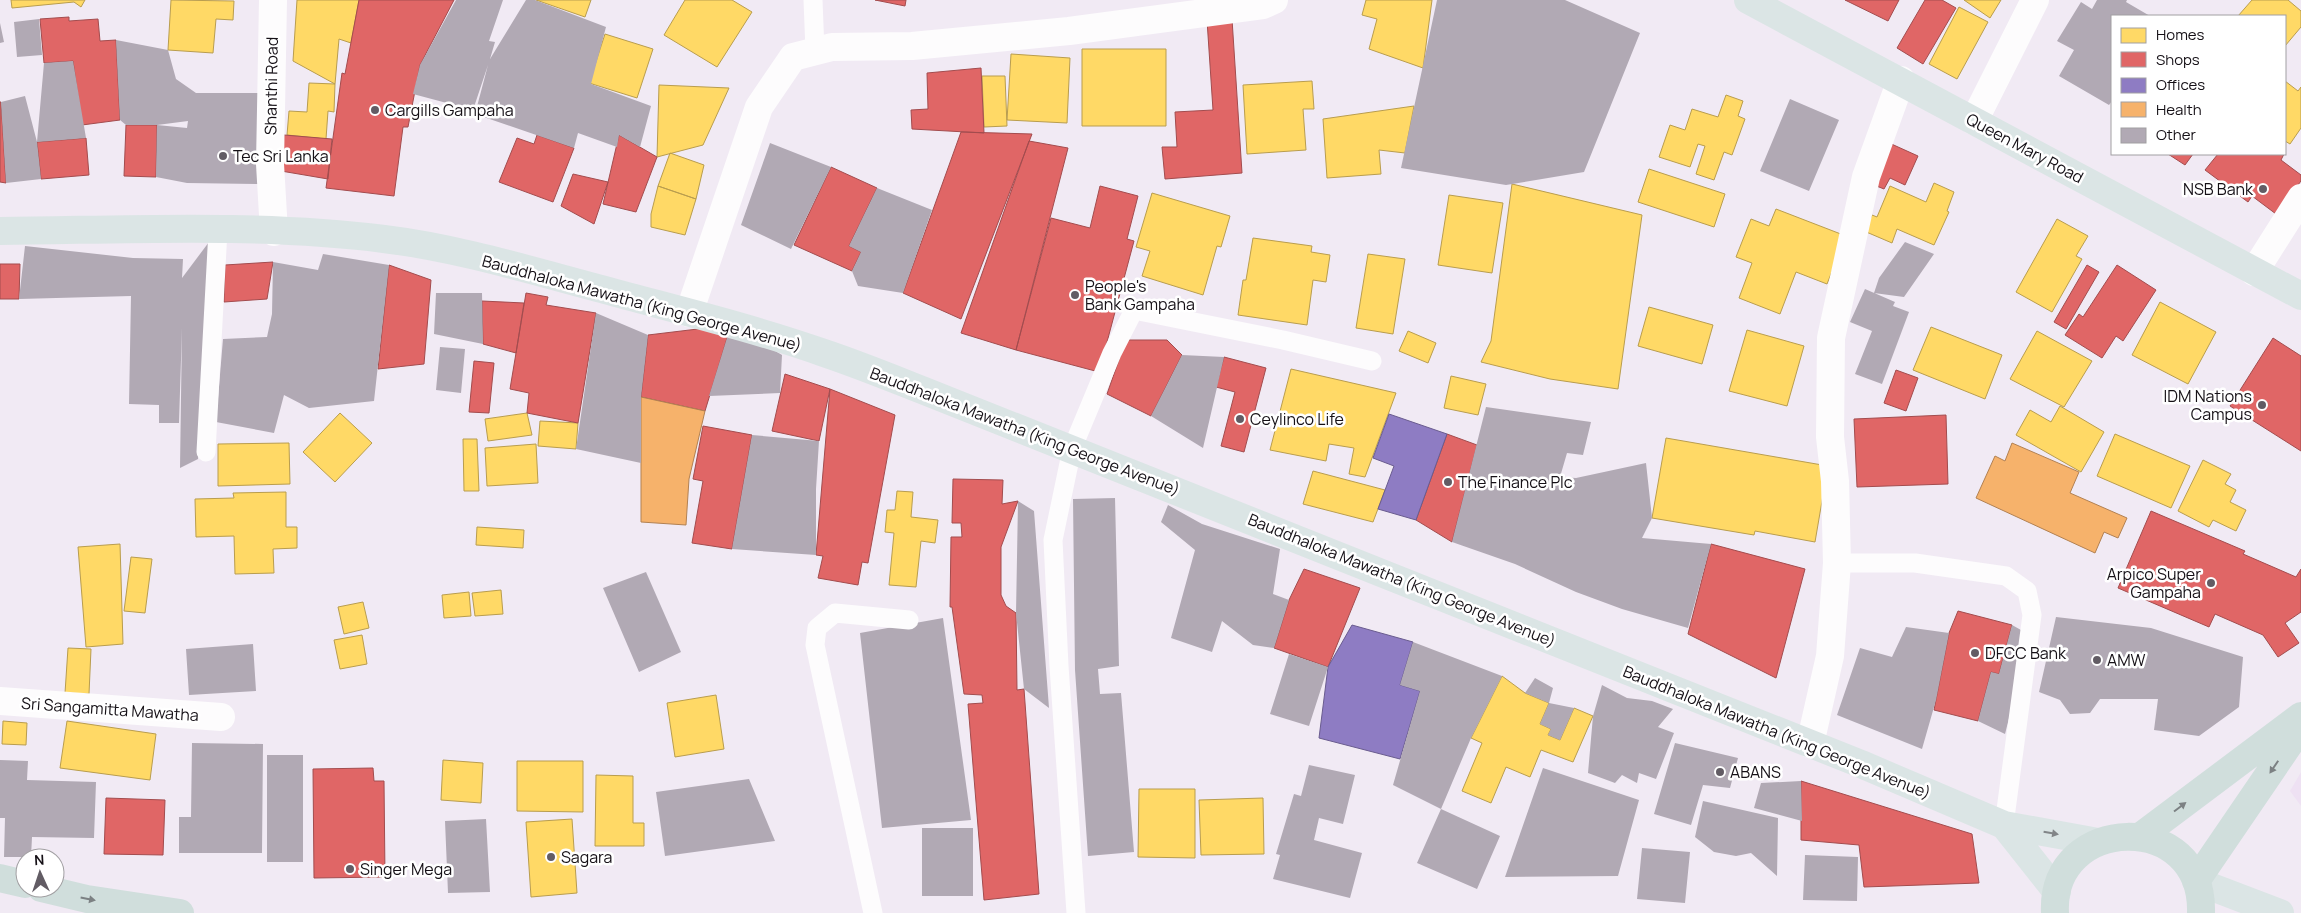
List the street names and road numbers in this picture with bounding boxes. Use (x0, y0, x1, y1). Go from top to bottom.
street label: Shanthi Road (259, 37, 283, 135)
street label: Queen Mary Road (1963, 108, 2087, 188)
street label: Bauddhaloka Mawatha (King George Avenue) (480, 250, 804, 356)
street label: Bauddhaloka Mawatha (King George Avenue) (867, 362, 1183, 500)
street label: Bauddhaloka Mawatha (King George Avenue) (1245, 508, 1559, 652)
street label: Bauddhaloka Mawatha (King George Avenue) (1620, 660, 1934, 804)
street label: Sri Sangamitta Mawatha (20, 692, 200, 726)

